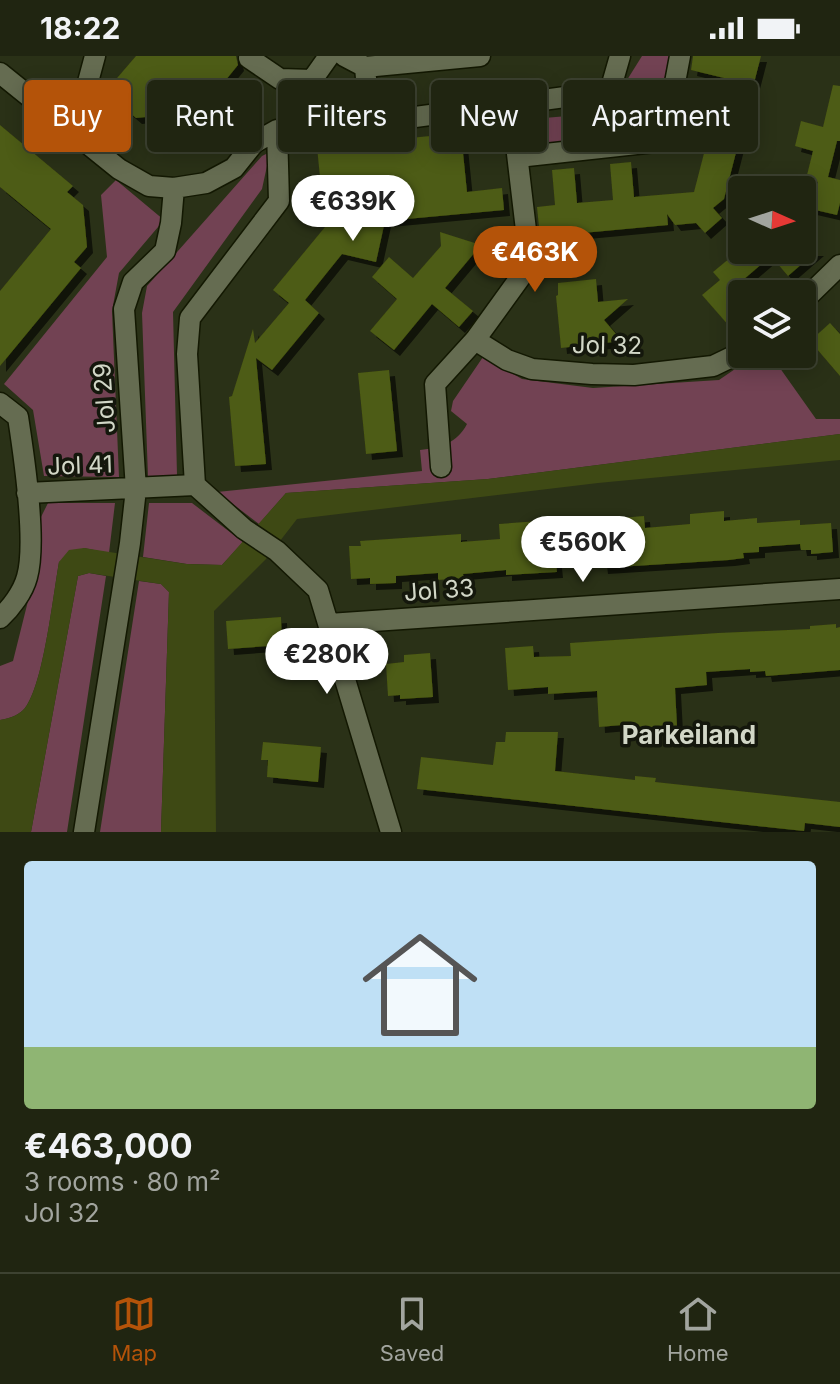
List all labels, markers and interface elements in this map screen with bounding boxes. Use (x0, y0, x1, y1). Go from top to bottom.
text: 18:22 (40, 10, 120, 46)
chip: Buy (24, 80, 131, 152)
chip: Rent (147, 80, 262, 152)
chip: Filters (278, 80, 415, 152)
chip: New (431, 80, 547, 152)
chip: Apartment (563, 80, 758, 152)
pin: €639K (297, 175, 409, 243)
north arrow (728, 176, 816, 264)
map controls (728, 176, 816, 368)
text: €639K (309, 185, 397, 216)
pin: €463K (479, 226, 591, 294)
text: €463K (491, 236, 579, 267)
button: layers (728, 280, 816, 368)
street label: Jol 32 (572, 330, 642, 360)
street label: Jol 29 (87, 362, 121, 434)
street label: Jol 41 (47, 449, 113, 481)
pin: €560K (527, 516, 639, 584)
text: €560K (539, 526, 627, 557)
street label: Jol 33 (403, 573, 475, 607)
pin: €280K (271, 628, 383, 696)
text: €280K (283, 638, 371, 669)
district label: Parkeiland (622, 719, 756, 750)
icon: home (348, 913, 492, 1057)
text: €463,000 (24, 1125, 193, 1166)
text: 3 rooms · 80 m² (24, 1166, 221, 1197)
text: Jol 32 (24, 1197, 100, 1228)
tab: Map (111, 1292, 157, 1366)
tab: Saved (380, 1292, 444, 1366)
tab: Home (667, 1292, 729, 1366)

